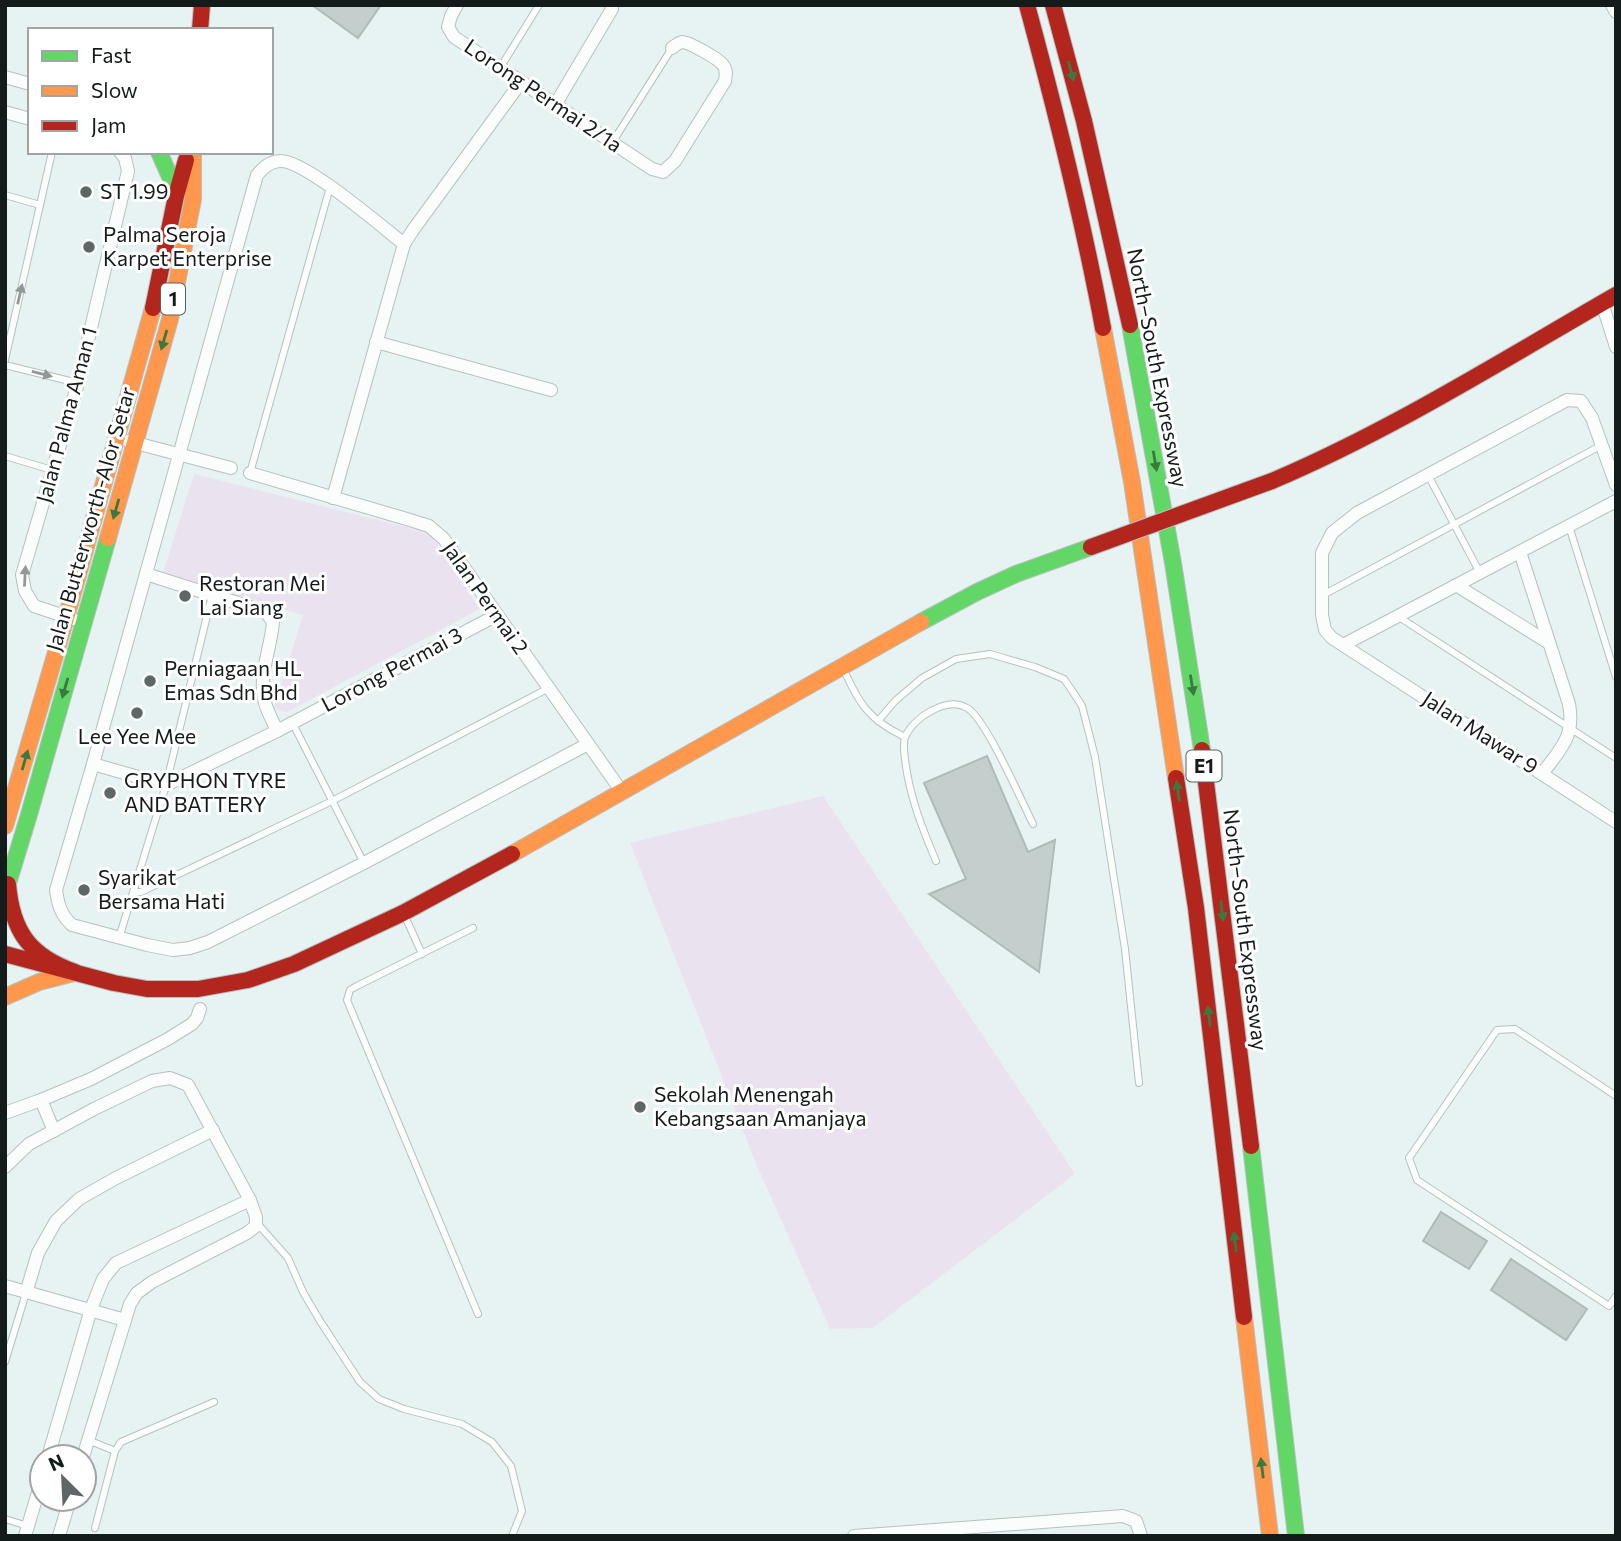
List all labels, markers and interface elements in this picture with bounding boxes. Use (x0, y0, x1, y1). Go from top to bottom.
legend (28, 28, 273, 154)
street label: Lorong Permai 2/1a (460, 33, 627, 157)
text: Fast (91, 42, 132, 67)
one-way arrow (1066, 60, 1077, 82)
text: Slow (91, 77, 138, 102)
text: Jam (91, 112, 126, 137)
place label: ST 1.99 (100, 178, 169, 203)
marker: ST 1.99 (78, 184, 94, 200)
place label: Palma Seroja Karpet Enterprise (103, 221, 272, 270)
marker: Palma Seroja Karpet Enterprise (81, 239, 97, 255)
street label: North–South Expressway (1123, 246, 1194, 490)
one-way arrow (15, 283, 26, 305)
road number: 1 (161, 284, 185, 314)
street label: Jalan Palma Aman 1 (30, 324, 101, 505)
one-way arrow (158, 330, 168, 351)
one-way arrow (31, 369, 53, 380)
street label: Jalan Butterworth-Alor Setar (40, 384, 139, 654)
one-way arrow (1149, 450, 1160, 472)
one-way arrow (110, 499, 120, 520)
street label: Jalan Permai 2 (438, 536, 534, 658)
one-way arrow (19, 564, 30, 586)
place label: Restoran Mei Lai Siang (199, 570, 326, 619)
marker: Restoran Mei Lai Siang (177, 588, 193, 604)
street label: Lorong Permai 3 (317, 621, 466, 716)
place label: Perniagaan HL Emas Sdn Bhd (164, 655, 302, 704)
marker: Perniagaan HL Emas Sdn Bhd (142, 673, 158, 689)
one-way arrow (1187, 675, 1198, 697)
one-way arrow (59, 677, 70, 699)
street label: Jalan Mawar 9 (1418, 685, 1543, 778)
marker: Lee Yee Mee (129, 705, 145, 721)
place label: Lee Yee Mee (78, 723, 196, 748)
one-way arrow (20, 750, 30, 771)
road number: E1 (1186, 750, 1222, 782)
place label: GRYPHON TYRE AND BATTERY (124, 767, 286, 816)
one-way arrow (1173, 780, 1184, 802)
marker: GRYPHON TYRE AND BATTERY (102, 785, 118, 801)
street label: North–South Expressway (1219, 808, 1274, 1052)
place label: Syarikat Bersama Hati (98, 864, 225, 913)
marker: Syarikat Bersama Hati (76, 882, 92, 898)
one-way arrow (1217, 900, 1228, 922)
one-way arrow (1203, 1005, 1214, 1027)
place label: Sekolah Menengah Kebangsaan Amanjaya (654, 1081, 866, 1130)
marker: Sekolah Menengah Kebangsaan Amanjaya (632, 1099, 648, 1115)
one-way arrow (1229, 1231, 1240, 1253)
north arrow (28, 1443, 98, 1513)
text: N (45, 1449, 67, 1475)
one-way arrow (1256, 1457, 1267, 1479)

